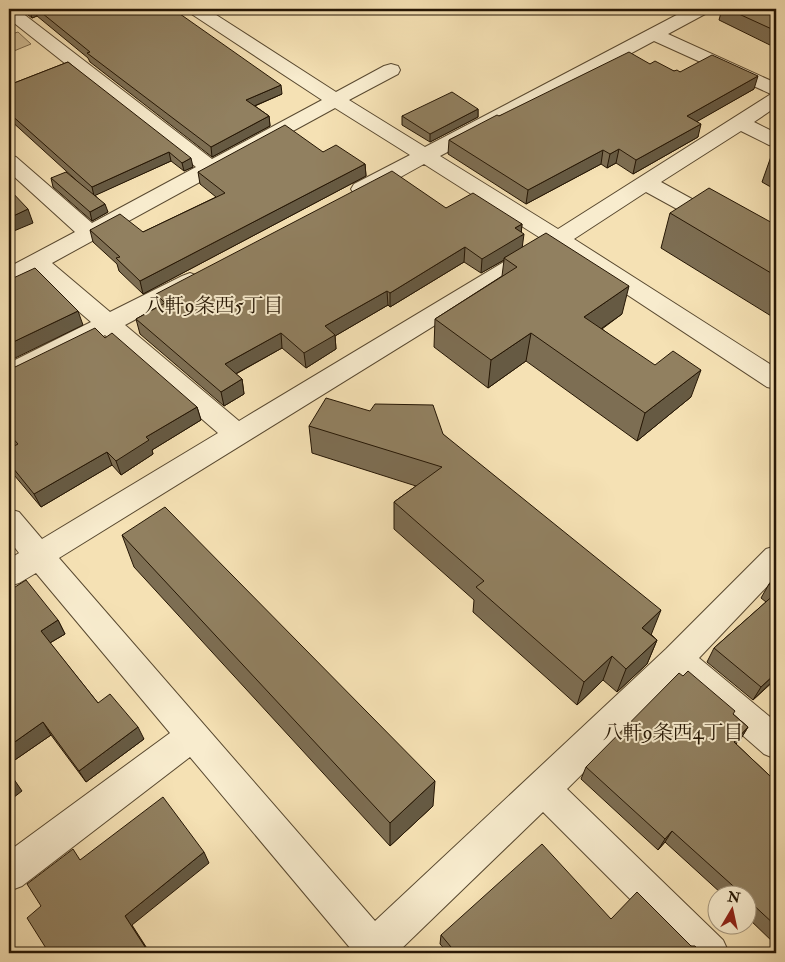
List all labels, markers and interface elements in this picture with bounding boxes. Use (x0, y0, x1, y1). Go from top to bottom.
district label: 八軒9条西5丁目 (144, 293, 284, 318)
district label: 八軒9条西4丁目 (602, 720, 744, 745)
north arrow (708, 884, 758, 934)
text: N (725, 888, 742, 907)

